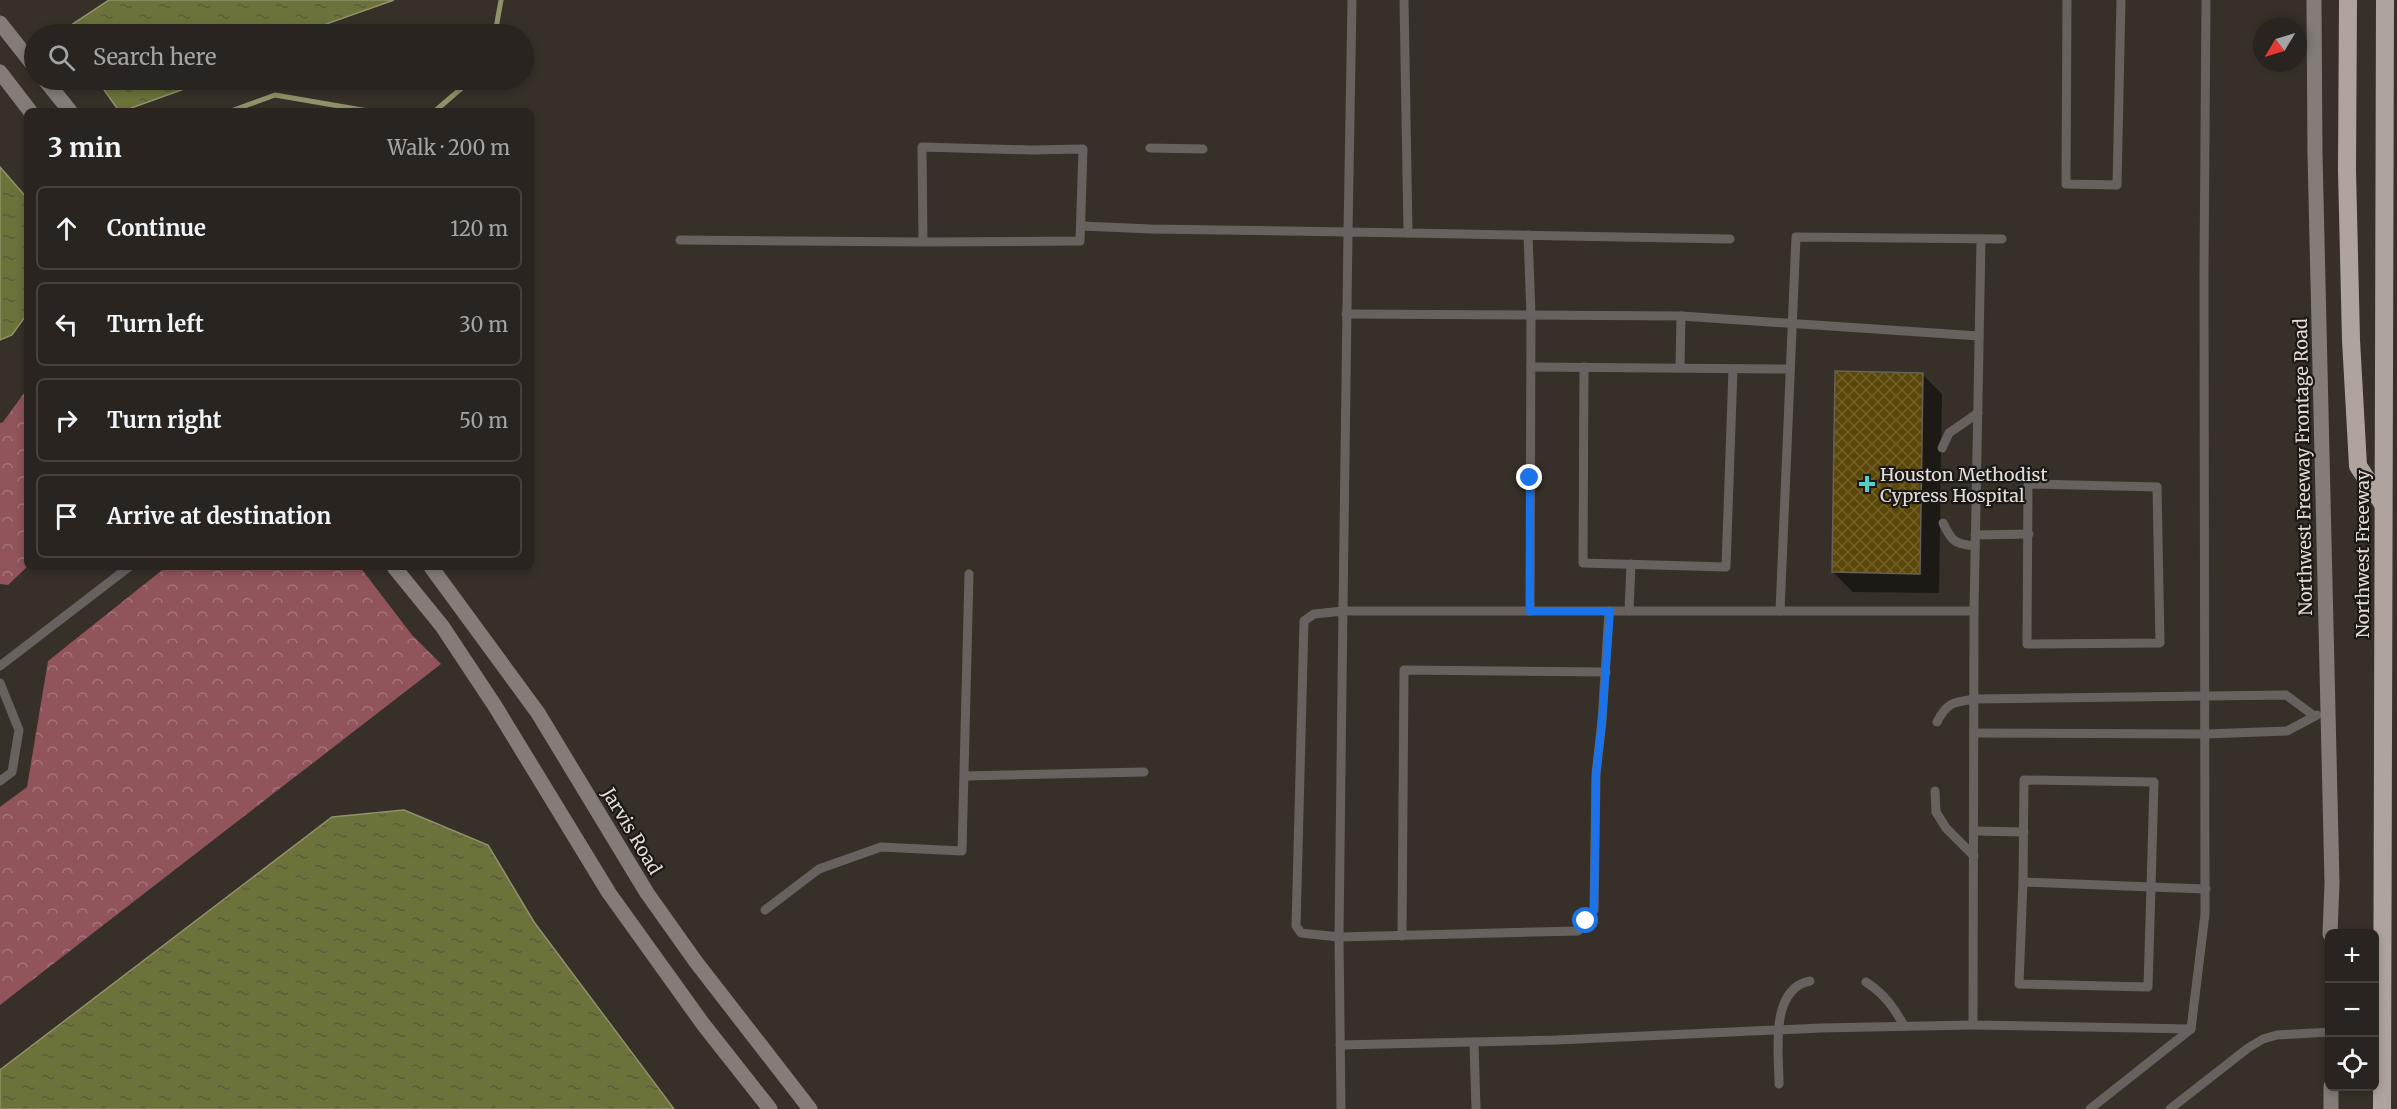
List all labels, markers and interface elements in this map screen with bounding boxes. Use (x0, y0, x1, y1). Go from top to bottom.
north arrow (2253, 18, 2307, 72)
search box (24, 24, 534, 90)
icon: search (45, 41, 78, 74)
text: Search here (93, 43, 216, 71)
text: 3 min (48, 131, 122, 164)
text: Walk · 200 m (387, 135, 510, 160)
icon: ahead (50, 212, 83, 245)
text: Continue (107, 214, 206, 242)
text: 120 m (450, 216, 508, 241)
icon: left (50, 308, 83, 341)
text: Turn left (107, 310, 204, 338)
text: 30 m (459, 312, 508, 337)
street label: Northwest Freeway Frontage Road (2289, 318, 2317, 616)
icon: right (50, 404, 83, 437)
text: Turn right (107, 406, 221, 434)
text: 50 m (459, 408, 508, 433)
place label: Houston Methodist Cypress Hospital (1880, 463, 2047, 507)
route end (1516, 464, 1542, 490)
street label: Northwest Freeway (2351, 469, 2374, 638)
marker: Houston Methodist Cypress Hospital (1858, 475, 1876, 493)
icon: arrive (50, 500, 83, 533)
text: Arrive at destination (107, 502, 331, 530)
street label: Jarvis Road (597, 783, 667, 879)
route start (1572, 907, 1598, 933)
map controls (2325, 929, 2379, 1091)
button: + (2325, 929, 2379, 983)
button: − (2325, 983, 2379, 1037)
button: locate (2325, 1037, 2379, 1091)

